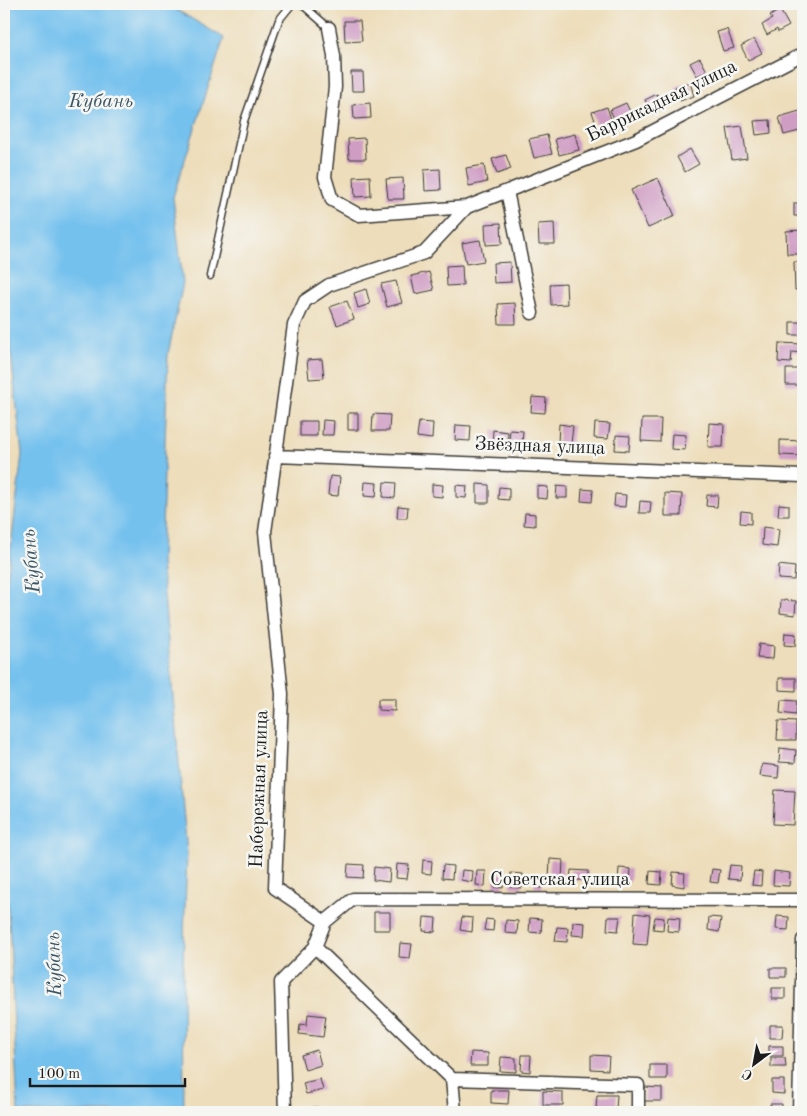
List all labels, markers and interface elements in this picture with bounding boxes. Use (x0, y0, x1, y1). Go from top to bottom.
street label: Баррикадная улица (584, 57, 741, 147)
water label: Кубань (68, 92, 133, 112)
street label: Звёздная улица (474, 435, 606, 459)
water label: Кубань (19, 528, 45, 595)
street label: Набережная улица (248, 709, 272, 868)
street label: Советская улица (490, 871, 631, 890)
water label: Кубань (44, 931, 66, 998)
north arrow (730, 1038, 780, 1088)
scale bar (30, 1056, 185, 1088)
text: С (740, 1066, 755, 1083)
text: 100 m (38, 1067, 80, 1082)

